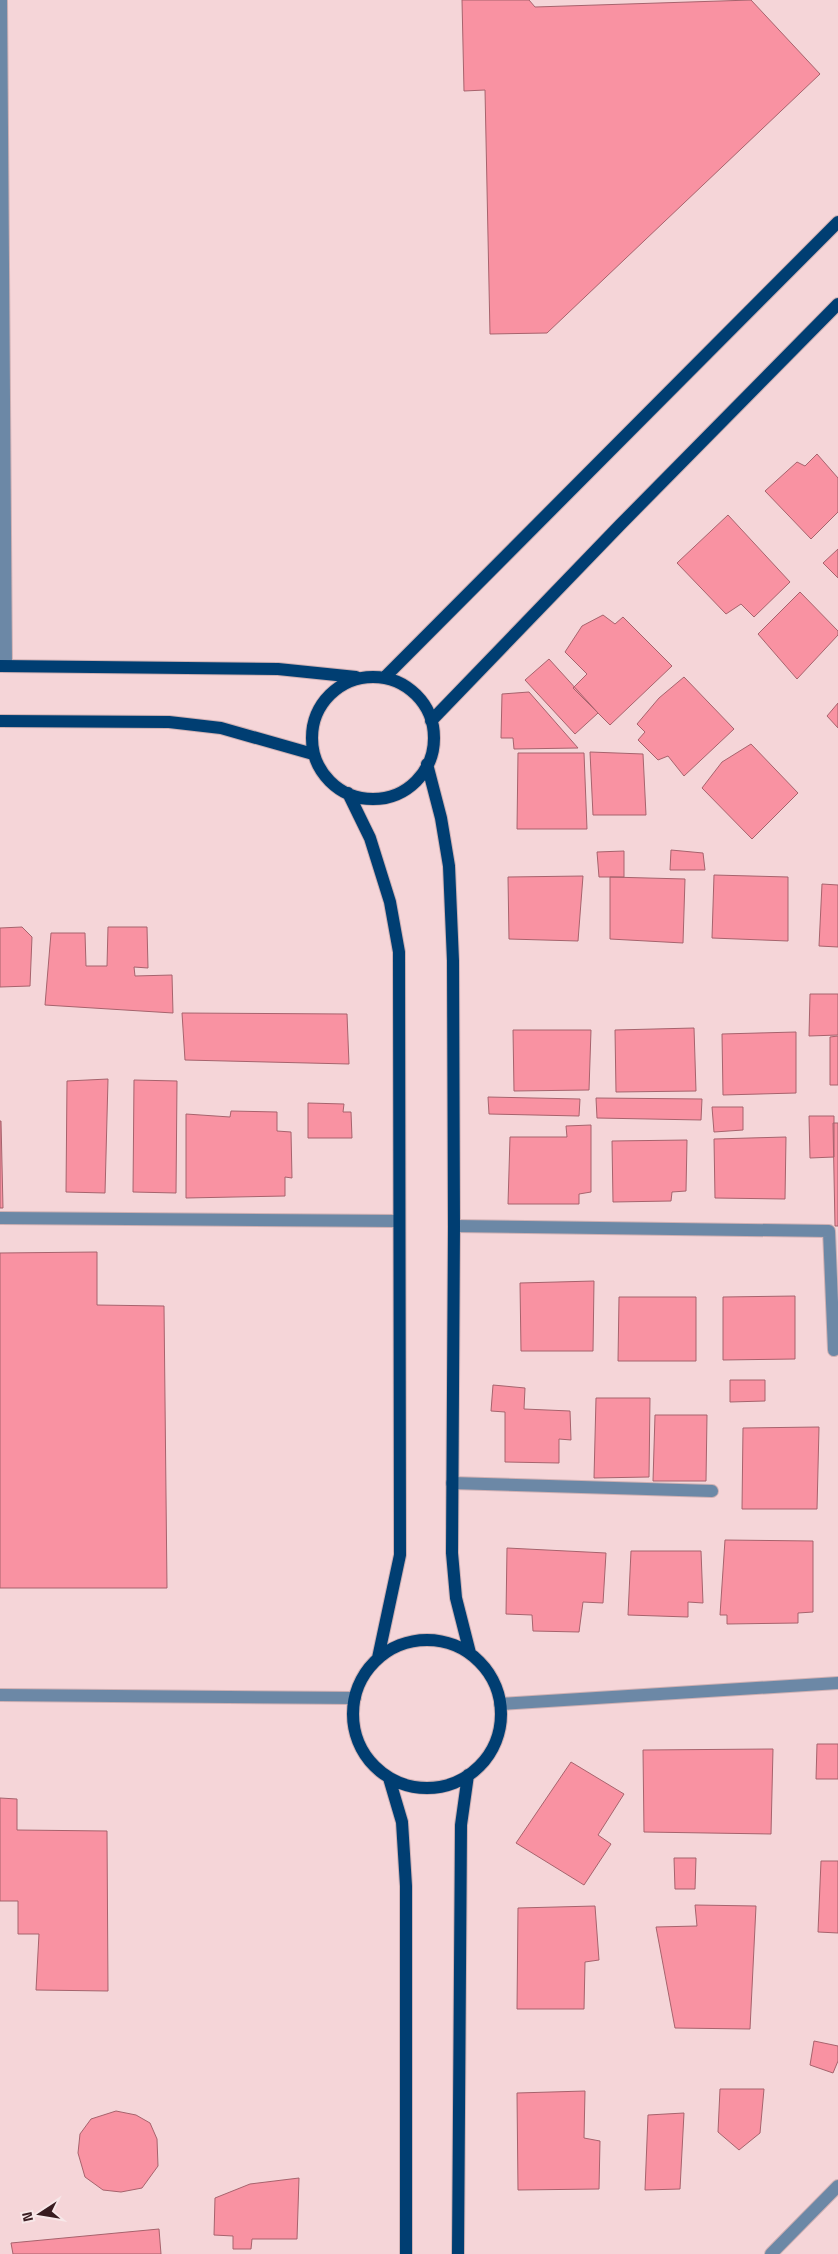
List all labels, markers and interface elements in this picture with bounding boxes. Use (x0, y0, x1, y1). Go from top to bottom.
north arrow (15, 2189, 65, 2239)
text: N (16, 2210, 38, 2224)

